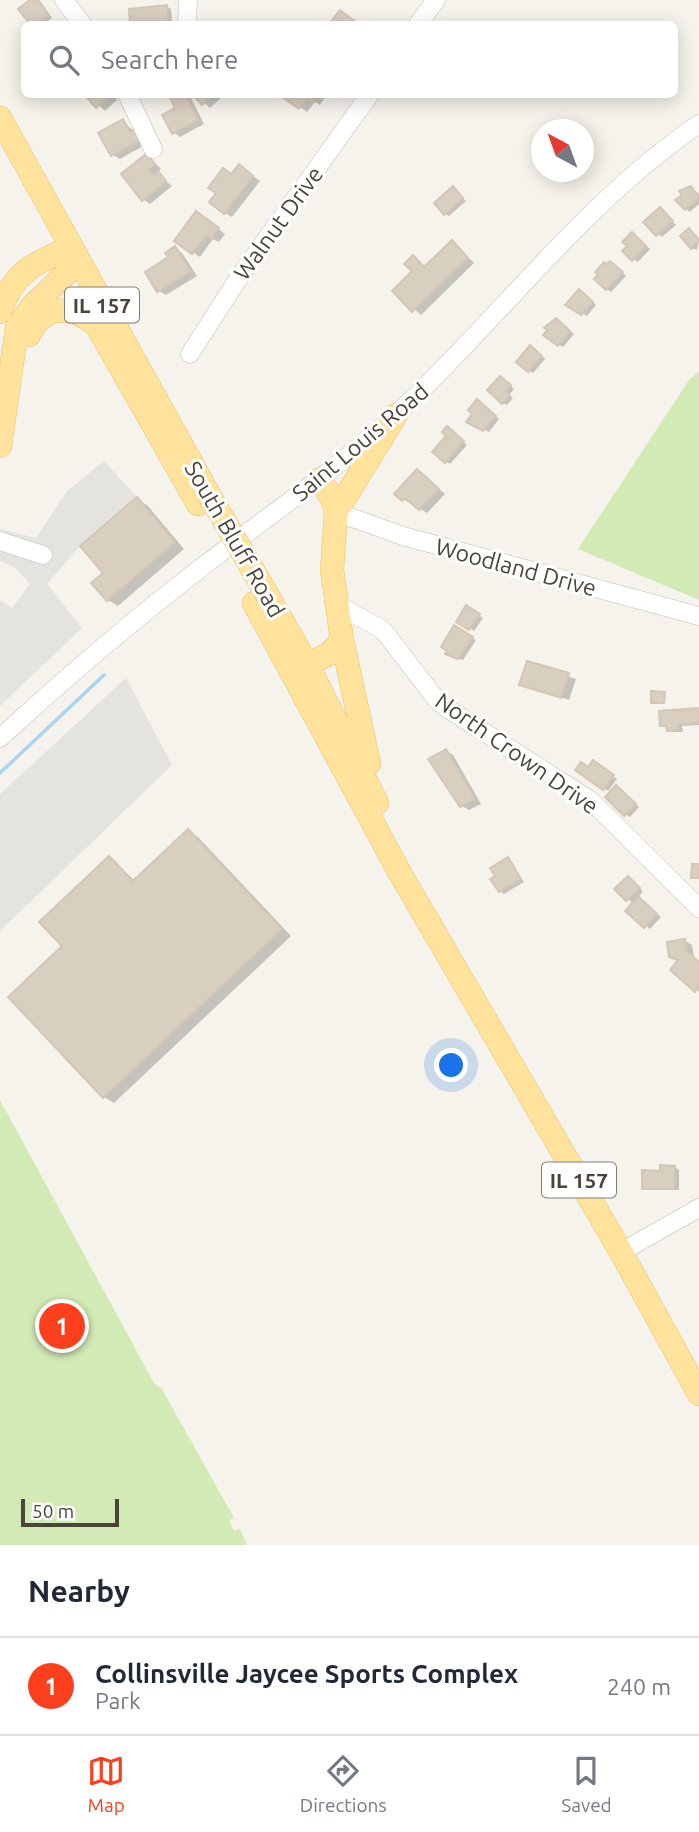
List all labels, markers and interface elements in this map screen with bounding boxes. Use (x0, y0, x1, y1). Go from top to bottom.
search box (21, 21, 678, 98)
icon: search (45, 41, 83, 79)
text: Search here (101, 45, 238, 74)
north arrow (531, 119, 594, 182)
street label: Walnut Drive (229, 162, 327, 284)
road number: IL 157 (65, 288, 139, 322)
street label: Saint Louis Road (287, 378, 433, 506)
street label: South Bluff Road (180, 457, 290, 621)
street label: Woodland Drive (433, 534, 599, 600)
street label: North Crown Drive (431, 687, 603, 819)
your location (434, 1048, 468, 1082)
road number: IL 157 (542, 1162, 616, 1198)
pin: 1 (39, 1300, 85, 1352)
scale bar (21, 1496, 119, 1528)
text: 50 m (32, 1500, 74, 1522)
text: Nearby (28, 1574, 130, 1608)
text: Collinsville Jaycee Sports Complex (95, 1659, 518, 1688)
text: 1 (45, 1674, 57, 1699)
text: 240 m (607, 1674, 671, 1699)
text: Park (95, 1688, 141, 1713)
tab: Map (87, 1752, 125, 1816)
tab: Directions (300, 1752, 387, 1816)
tab: Saved (561, 1752, 612, 1816)

